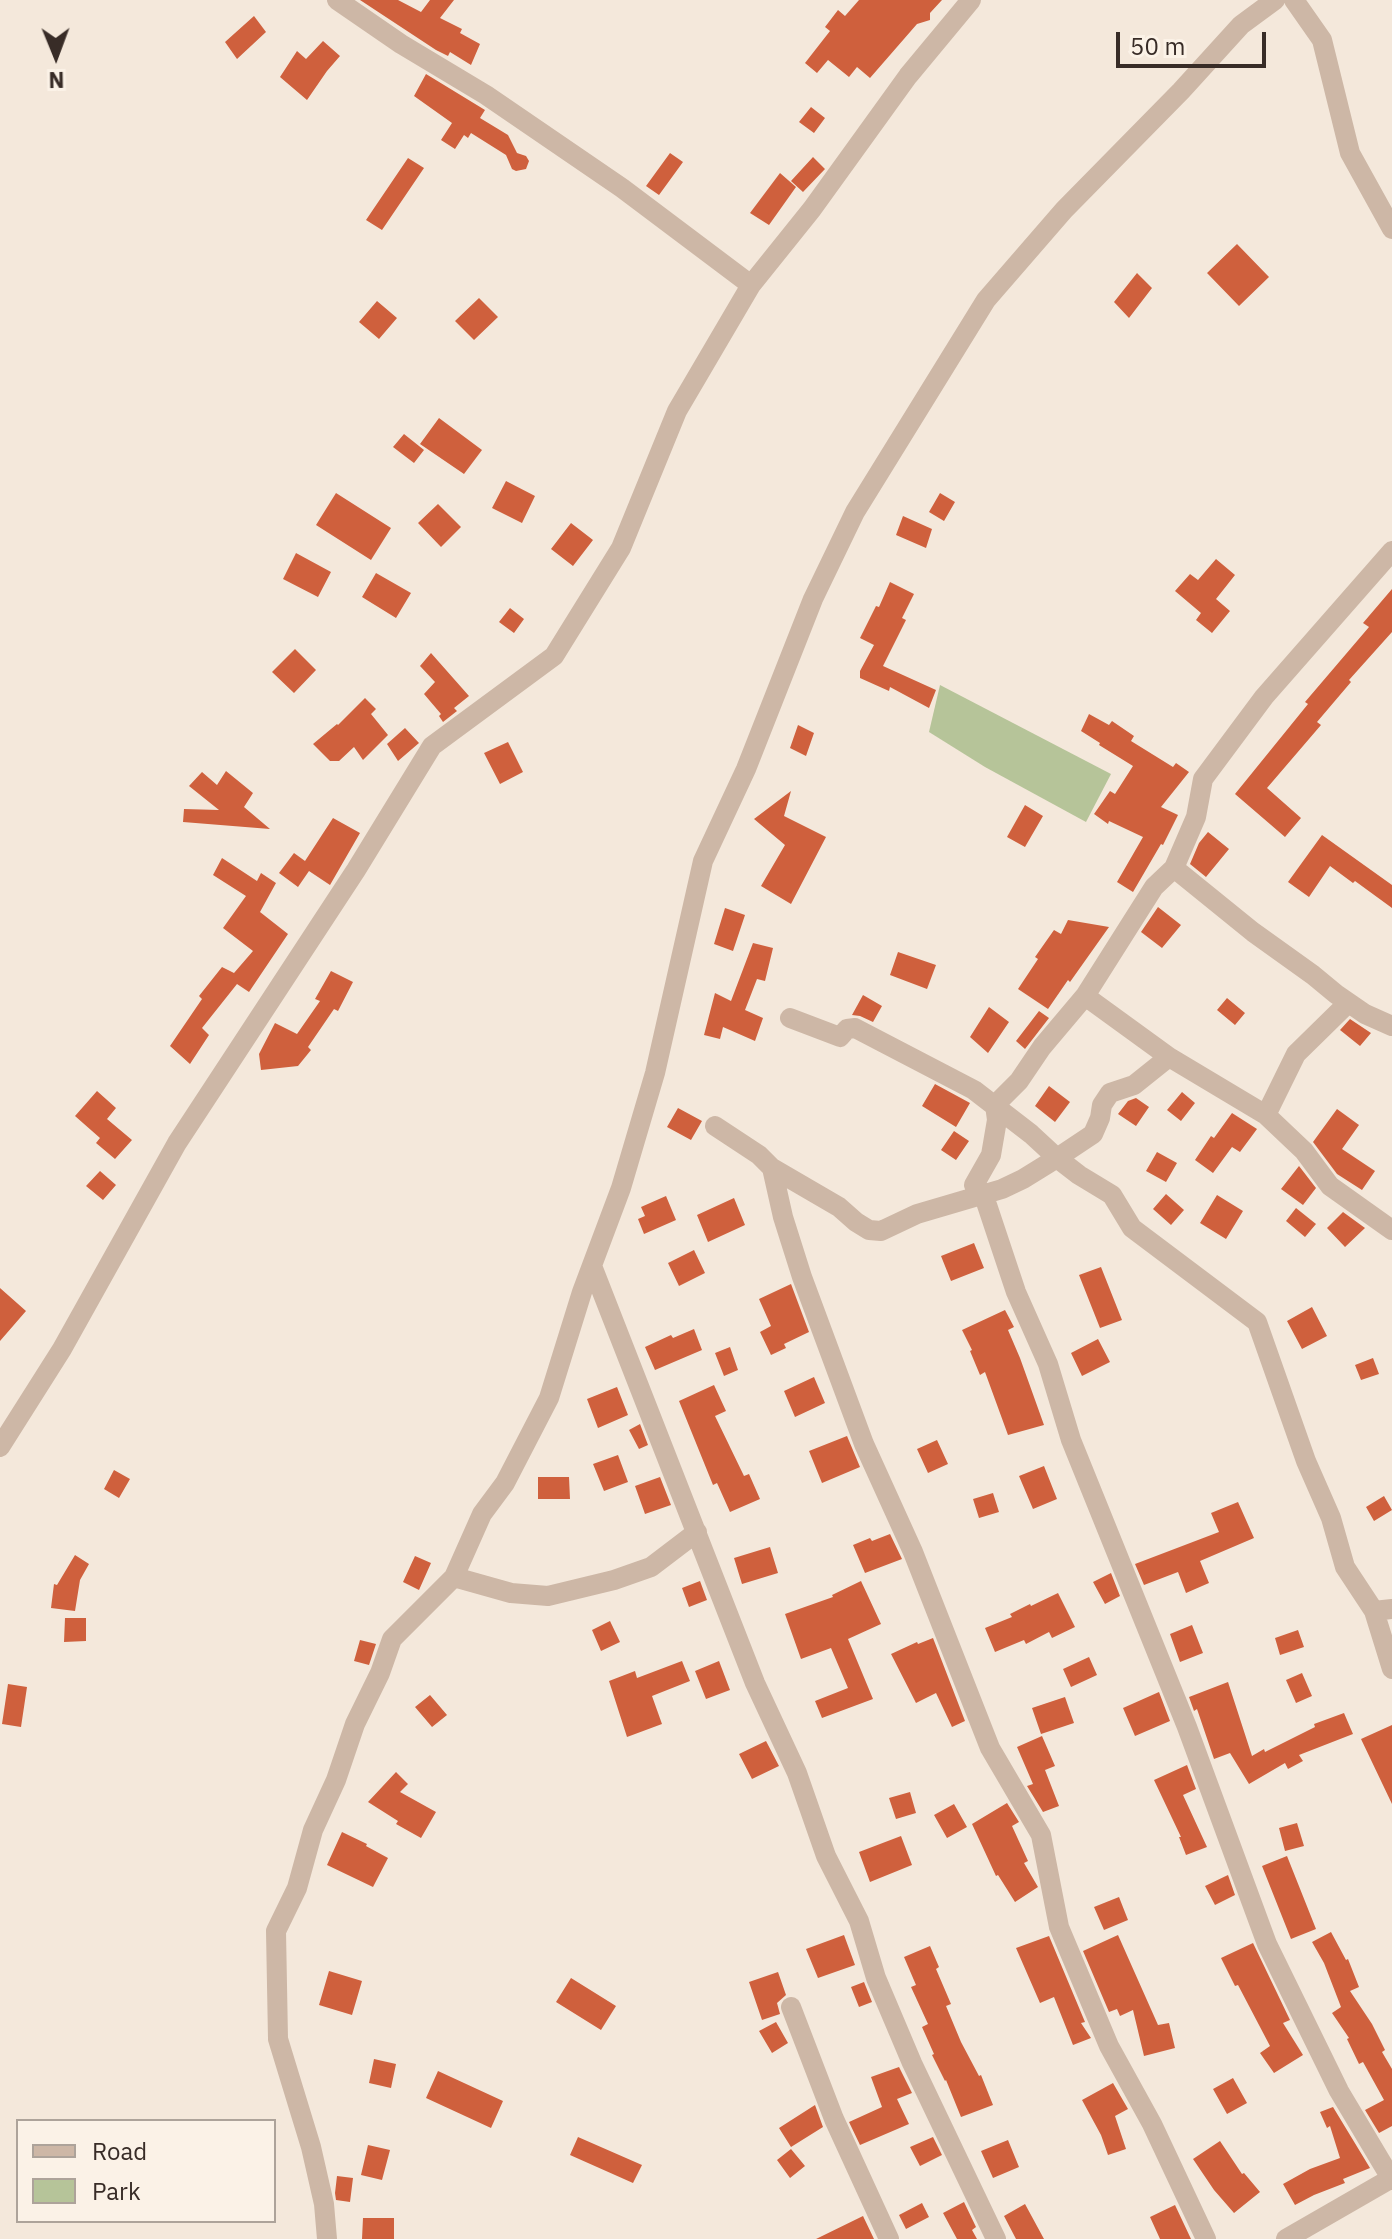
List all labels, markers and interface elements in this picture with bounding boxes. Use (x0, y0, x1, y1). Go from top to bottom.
north arrow (16, 16, 96, 96)
scale bar (1120, 16, 1270, 66)
text: 50 m (1130, 30, 1185, 62)
text: N (48, 66, 65, 95)
legend (16, 2119, 276, 2223)
text: Road (92, 2135, 147, 2167)
text: Park (92, 2175, 141, 2207)

